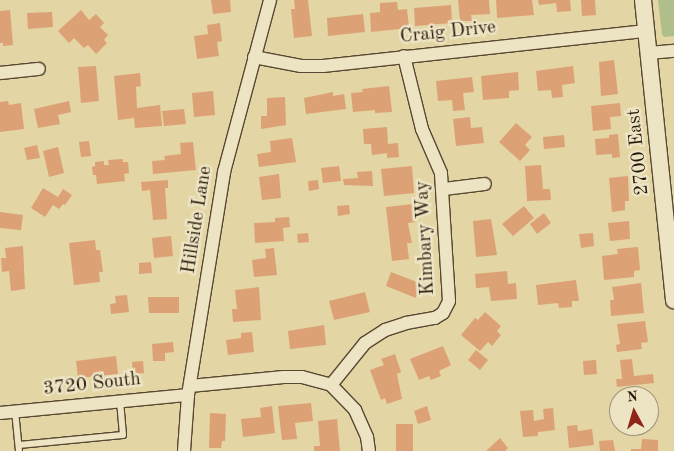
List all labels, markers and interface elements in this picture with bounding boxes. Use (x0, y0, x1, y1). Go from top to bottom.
street label: Craig Drive (399, 17, 497, 49)
street label: 2700 East (623, 108, 655, 196)
street label: Hillside Lane (178, 164, 218, 276)
street label: Kimbary Way (412, 180, 440, 296)
street label: 3720 South (42, 369, 142, 401)
north arrow (609, 386, 659, 436)
text: N (626, 390, 639, 405)

